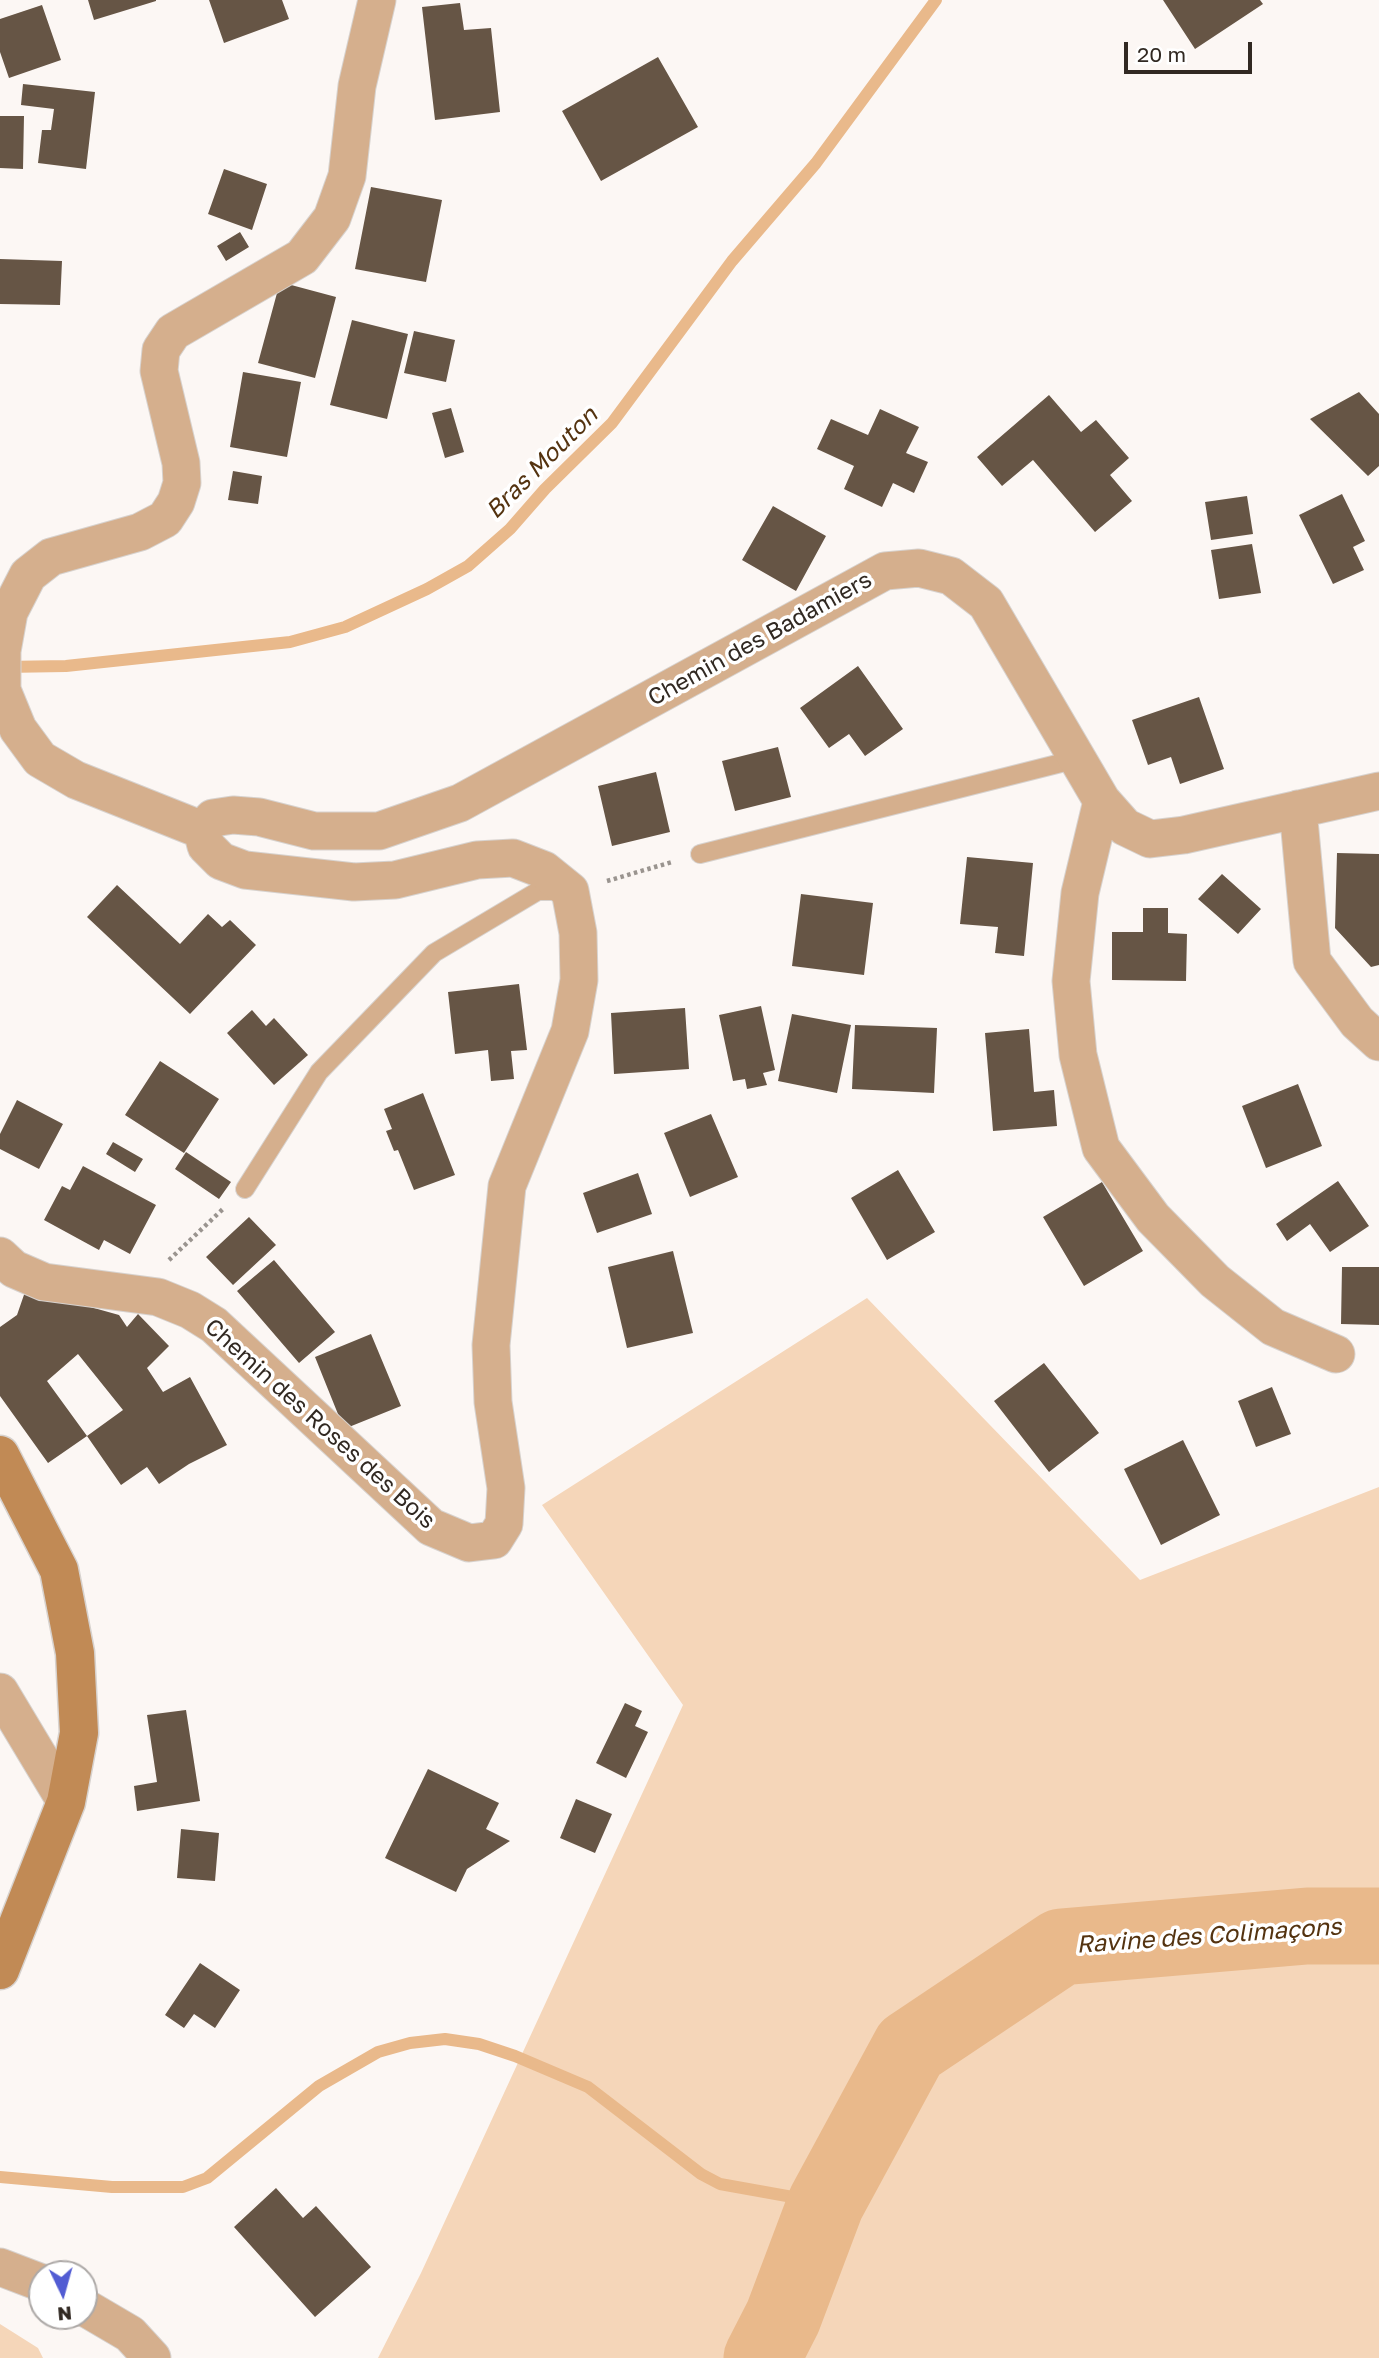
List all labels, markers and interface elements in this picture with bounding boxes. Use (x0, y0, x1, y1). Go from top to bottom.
scale bar (1127, 28, 1255, 72)
text: 20 m (1137, 41, 1186, 67)
water label: Bras Mouton (480, 401, 604, 525)
street label: Chemin des Badamiers (643, 566, 877, 712)
street label: Chemin des Roses des Bois (199, 1313, 441, 1535)
water label: Ravine des Colimaçons (1075, 1912, 1343, 1960)
north arrow (28, 2260, 98, 2330)
text: N (57, 2302, 73, 2327)

